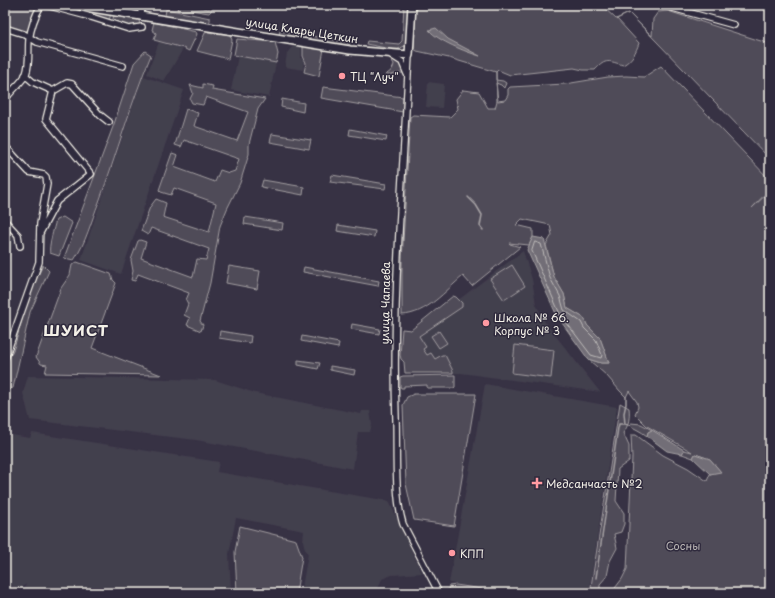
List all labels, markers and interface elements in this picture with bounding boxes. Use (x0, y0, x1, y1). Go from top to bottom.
street label: улица Клары Цеткин (245, 13, 360, 47)
place label: ТЦ "Луч" (350, 68, 399, 85)
marker: ТЦ "Луч" (337, 71, 347, 81)
street label: улица Чапаева (376, 261, 394, 345)
place label: Школа № 66. Корпус № 3 (494, 309, 569, 339)
district label: ШУИСТ (43, 318, 109, 341)
marker: Школа № 66. Корпус № 3 (481, 318, 491, 328)
place label: Медсанчасть №2 (546, 475, 643, 492)
marker: Медсанчасть №2 (531, 477, 543, 489)
park label: Сосны (666, 537, 700, 554)
place label: КПП (460, 545, 484, 562)
marker: КПП (447, 548, 457, 558)

